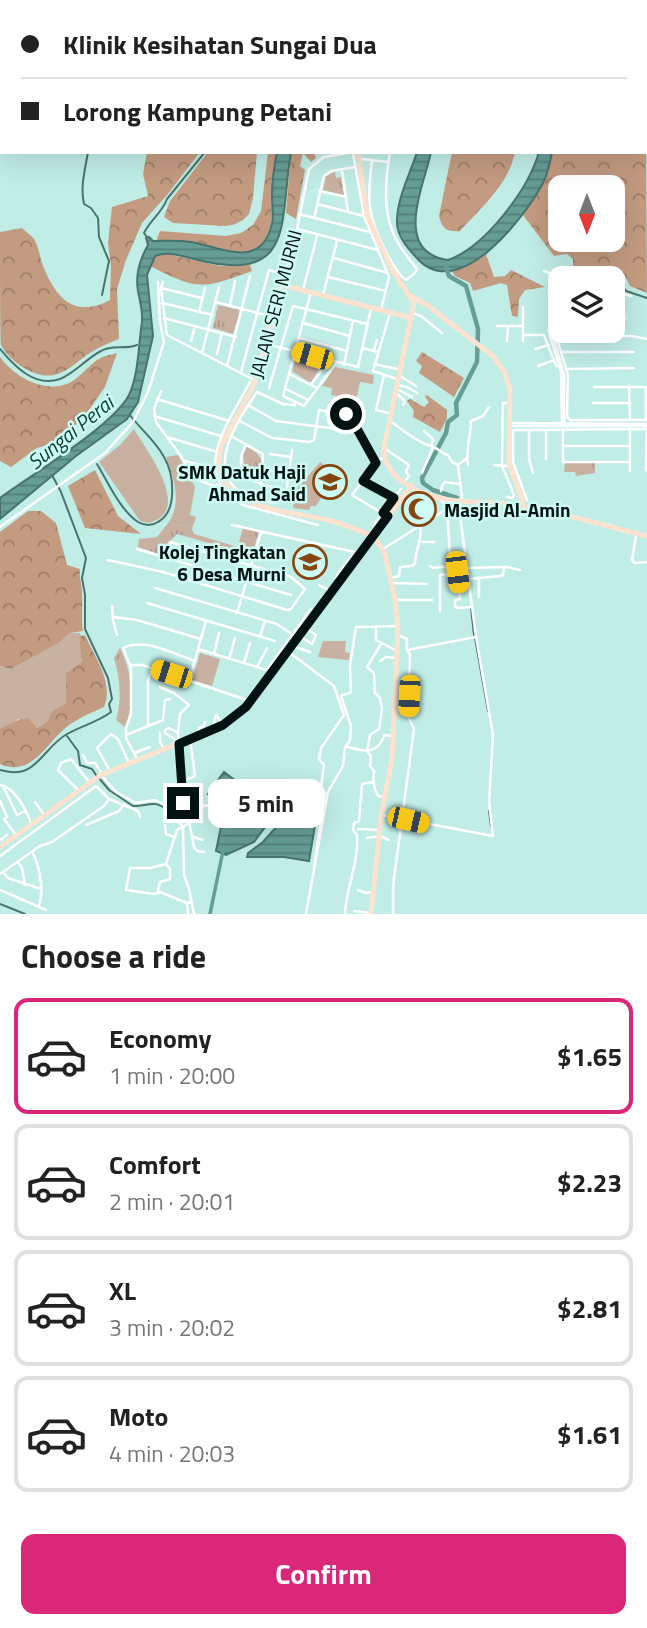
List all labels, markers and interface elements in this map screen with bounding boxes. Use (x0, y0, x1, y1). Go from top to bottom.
text: Klinik Kesihatan Sungai Dua (63, 25, 377, 64)
text: Lorong Kampung Petani (63, 92, 332, 131)
north arrow (548, 175, 625, 252)
map controls (548, 175, 625, 343)
street label: JALAN SERI MURNI (241, 226, 309, 382)
button: layers (548, 266, 625, 343)
car (289, 340, 336, 372)
water label: Sungai Perai (20, 385, 122, 477)
route start (330, 398, 362, 430)
place label: SMK Datuk Haji Ahmad Said (178, 457, 306, 508)
school or university icon: SMK Datuk Haji Ahmad Said (311, 463, 349, 501)
mosque icon: Masjid Al-Amin (400, 490, 438, 528)
place label: Masjid Al-Amin (444, 495, 571, 524)
place label: Kolej Tingkatan 6 Desa Murni (159, 537, 286, 588)
school or university icon: Kolej Tingkatan 6 Desa Murni (291, 543, 329, 581)
car (445, 550, 470, 594)
car (148, 658, 195, 690)
car (398, 674, 421, 718)
callout: 5 min (208, 778, 323, 828)
text: 5 min (238, 786, 294, 821)
route end (167, 787, 199, 819)
car (386, 805, 431, 835)
text: Choose a ride (21, 932, 206, 980)
text: Economy (109, 1019, 211, 1058)
icon: car (25, 1025, 88, 1088)
text: $1.65 (557, 1037, 622, 1076)
text: 1 min · 20:00 (109, 1058, 235, 1093)
text: Comfort (109, 1145, 201, 1184)
icon: car (25, 1151, 88, 1214)
text: $2.23 (557, 1163, 622, 1202)
text: 2 min · 20:01 (109, 1184, 235, 1219)
text: XL (109, 1271, 136, 1310)
icon: car (25, 1277, 88, 1340)
text: $2.81 (557, 1289, 622, 1328)
text: 3 min · 20:02 (109, 1310, 235, 1345)
text: Moto (109, 1397, 168, 1436)
icon: car (25, 1403, 88, 1466)
text: $1.61 (557, 1415, 622, 1454)
text: 4 min · 20:03 (109, 1436, 235, 1471)
button: Confirm (21, 1534, 626, 1614)

